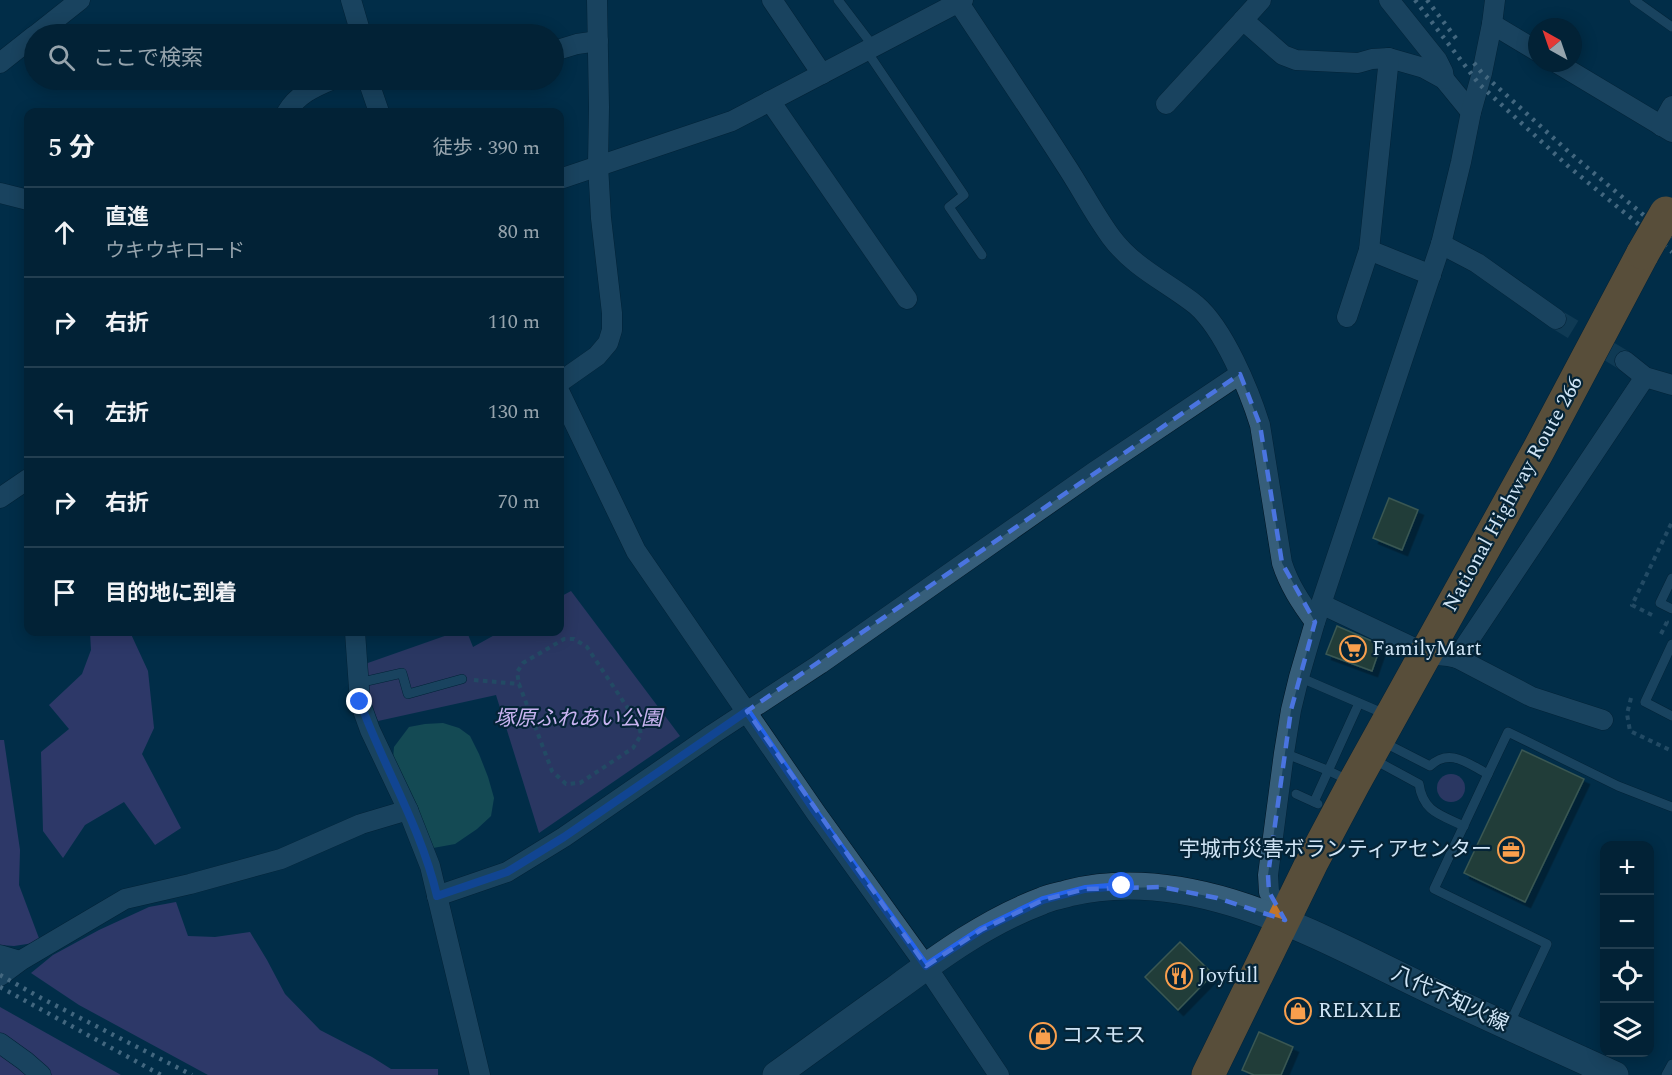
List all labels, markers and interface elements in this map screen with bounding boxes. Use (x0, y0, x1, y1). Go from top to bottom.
north arrow (1528, 18, 1582, 72)
search box (24, 24, 564, 90)
icon: search (45, 41, 78, 74)
text: ここで検索 (93, 42, 203, 75)
text: 5 分 (48, 128, 95, 168)
text: 徒歩 · 390 m (433, 133, 540, 163)
text: 直進 (105, 201, 149, 234)
icon: ahead (48, 216, 81, 249)
text: 80 m (498, 217, 540, 247)
text: ウキウキロード (105, 236, 245, 266)
icon: right (48, 306, 81, 339)
text: 右折 (105, 307, 149, 340)
text: 110 m (488, 307, 540, 337)
street label: National Highway Route 266 (1435, 370, 1591, 618)
icon: left (48, 396, 81, 429)
text: 左折 (105, 397, 149, 430)
text: 130 m (488, 397, 540, 427)
icon: right (48, 486, 81, 519)
text: 右折 (105, 487, 149, 520)
text: 70 m (498, 487, 540, 517)
icon: arrive (48, 576, 81, 609)
text: 目的地に到着 (105, 577, 237, 610)
place label: FamilyMart (1372, 633, 1482, 665)
supermarket icon: FamilyMart (1338, 634, 1368, 664)
route end (346, 688, 372, 714)
park label: 塚原ふれあい公園 (494, 703, 665, 735)
place label: 宇城市災害ボランティアセンター (1179, 834, 1492, 866)
office icon: 宇城市災害ボランティアセンター (1496, 835, 1526, 865)
map controls (1600, 841, 1654, 1057)
button: + (1600, 841, 1654, 895)
route start (1108, 872, 1134, 898)
button: − (1600, 895, 1654, 949)
button: locate (1600, 949, 1654, 1003)
street label: 八代不知火線 (1386, 958, 1514, 1040)
place label: Joyfull (1198, 960, 1259, 992)
restaurant icon: Joyfull (1164, 961, 1194, 991)
place label: RELXLE (1318, 995, 1401, 1027)
shop icon: RELXLE (1283, 996, 1313, 1026)
button: layers (1600, 1003, 1654, 1057)
place label: コスモス (1062, 1020, 1146, 1052)
shop icon: コスモス (1028, 1021, 1058, 1051)

